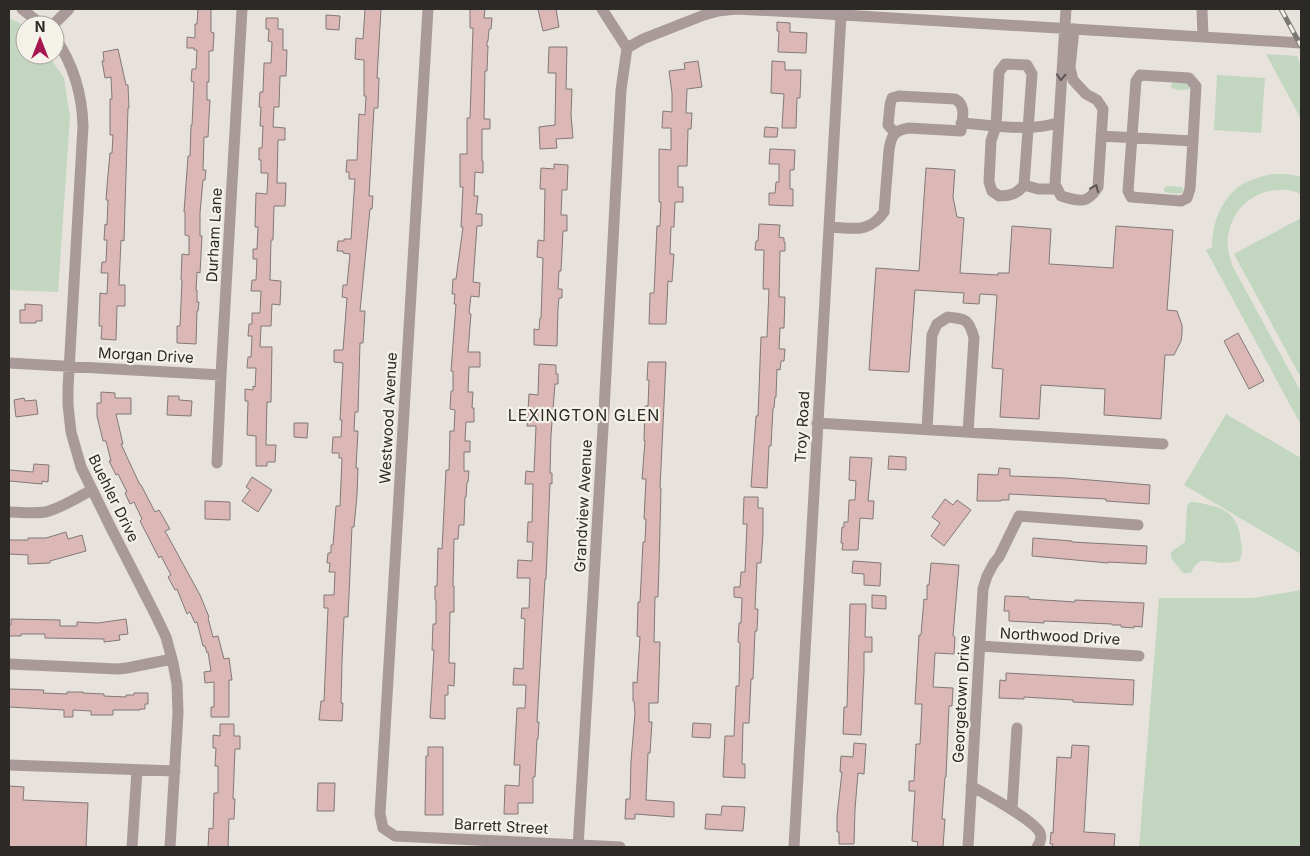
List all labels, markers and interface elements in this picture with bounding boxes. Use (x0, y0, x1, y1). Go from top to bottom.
north arrow (15, 15, 65, 65)
text: N (35, 18, 45, 35)
one-way arrow (1056, 73, 1067, 81)
one-way arrow (1089, 184, 1099, 193)
street label: Durham Lane (202, 187, 226, 283)
street label: Morgan Drive (98, 343, 194, 367)
street label: Westwood Avenue (375, 352, 401, 484)
street label: Troy Road (791, 391, 813, 463)
district label: LEXINGTON GLEN (508, 405, 660, 425)
street label: Grandview Avenue (570, 439, 596, 573)
street label: Buehler Drive (84, 451, 144, 545)
street label: Northwood Drive (999, 623, 1121, 649)
street label: Georgetown Drive (948, 634, 974, 764)
street label: Barrett Street (453, 814, 549, 838)

